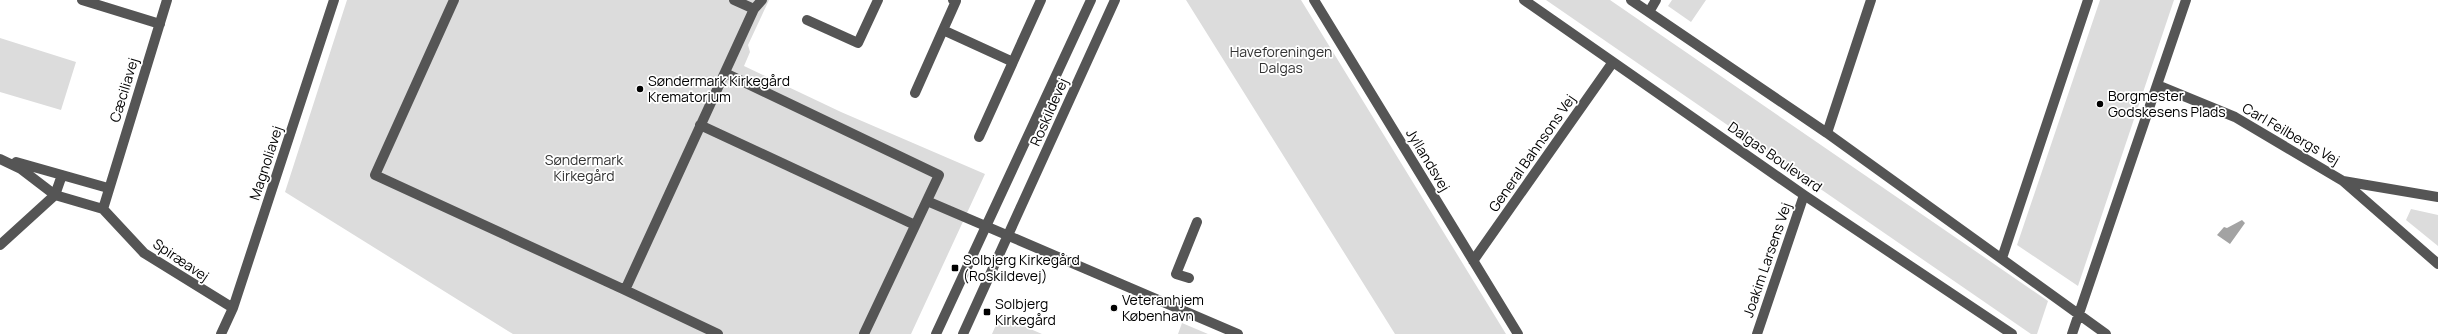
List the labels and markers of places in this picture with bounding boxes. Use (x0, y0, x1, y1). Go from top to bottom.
place label: Søndermark Kirkegård Krematorium (648, 71, 790, 106)
marker: Søndermark Kirkegård Krematorium (635, 84, 645, 94)
place label: Borgmester Godskesens Plads (2108, 86, 2226, 121)
marker: Borgmester Godskesens Plads (2095, 99, 2105, 109)
place label: Solbjerg Kirkegård (Roskildevej) (963, 250, 1080, 285)
marker: Solbjerg Kirkegård (Roskildevej) (950, 263, 960, 273)
place label: Veteranhjem København (1122, 290, 1204, 325)
place label: Solbjerg Kirkegård (995, 294, 1056, 329)
marker: Veteranhjem København (1109, 303, 1119, 313)
marker: Solbjerg Kirkegård (982, 307, 992, 317)

